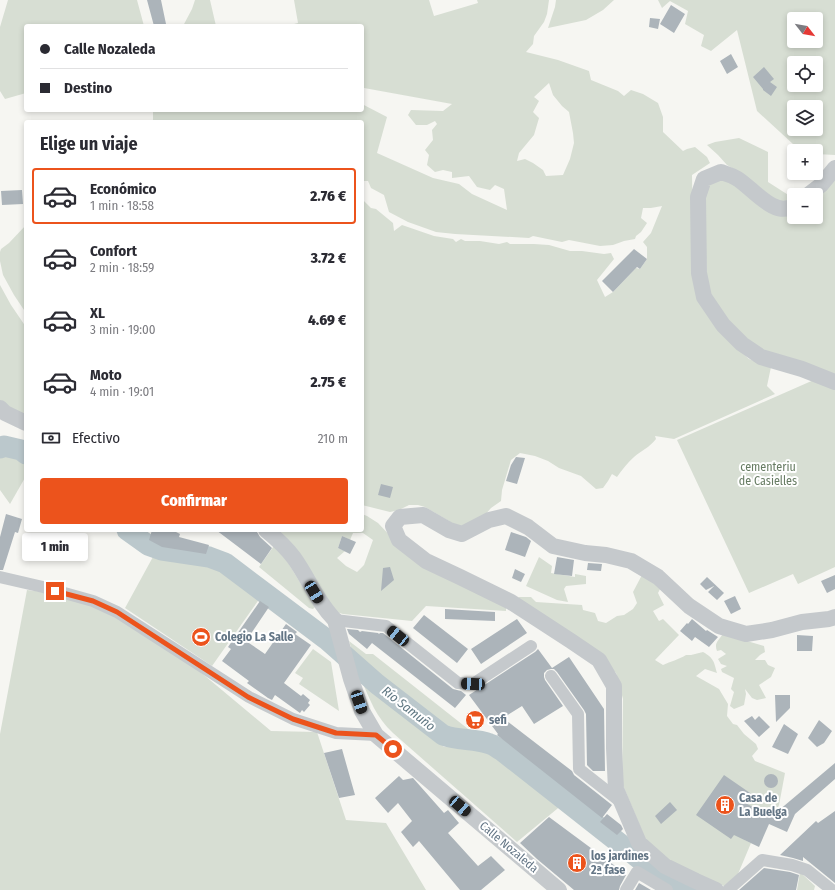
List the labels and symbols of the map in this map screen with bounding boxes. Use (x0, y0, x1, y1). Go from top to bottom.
north arrow (787, 12, 823, 48)
park label: cementeriu de Casielles (739, 460, 797, 488)
callout: 1 min (22, 533, 88, 561)
car (303, 579, 325, 605)
route end (46, 582, 64, 600)
car (385, 624, 411, 648)
sports icon: Colegio La Salle (190, 626, 212, 648)
place label: Colegio La Salle (215, 630, 293, 644)
car (461, 677, 485, 691)
water label: Río Samuño (379, 683, 438, 734)
car (349, 689, 369, 715)
supermarket icon: sefi (464, 709, 486, 731)
place label: sefi (489, 713, 507, 727)
route start (384, 740, 402, 758)
place label: Casa de La Buelga (739, 791, 787, 819)
car (447, 794, 473, 818)
building icon: Casa de La Buelga (714, 794, 736, 816)
street label: Calle Nozaleda (477, 819, 541, 876)
place label: los jardines 2ª fase (590, 849, 650, 877)
building icon: los jardines 2ª fase (566, 852, 588, 874)

